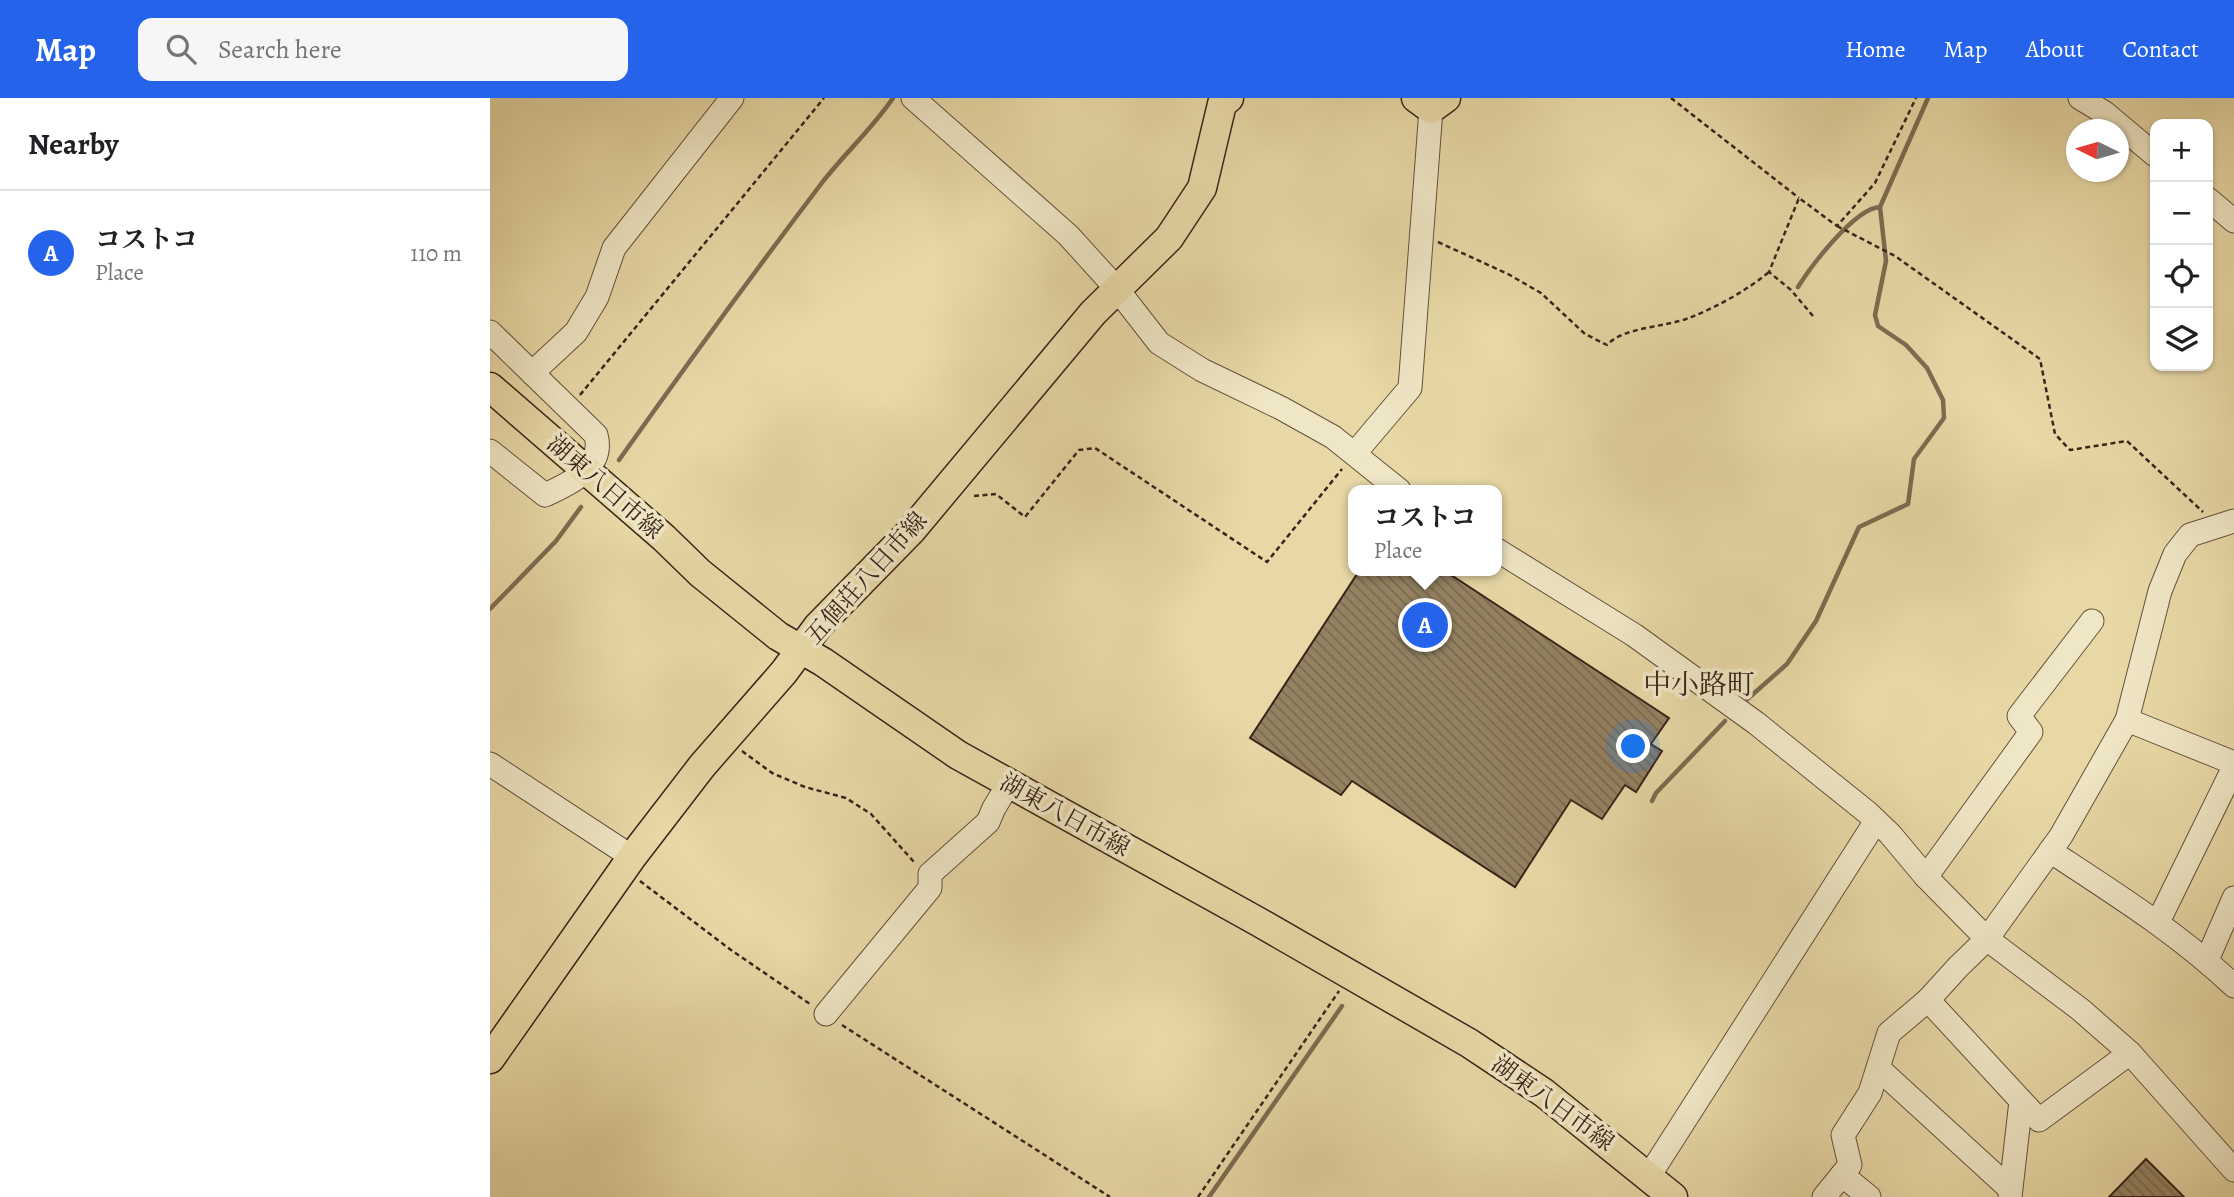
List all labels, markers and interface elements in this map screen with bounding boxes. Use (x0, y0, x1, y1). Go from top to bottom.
search box (138, 18, 628, 81)
text: Map (35, 27, 96, 72)
icon: search (162, 30, 200, 68)
text: Search here (218, 32, 342, 67)
text: Home (1845, 33, 1906, 65)
text: Map (1944, 33, 1988, 65)
text: About (2026, 33, 2084, 65)
text: Contact (2122, 33, 2199, 65)
north arrow (2066, 119, 2129, 182)
map controls (2150, 119, 2213, 371)
button: + (2150, 119, 2213, 182)
text: Nearby (28, 124, 119, 164)
button: − (2150, 182, 2213, 245)
text: コストコ (95, 222, 198, 257)
text: A (44, 238, 58, 269)
text: 110 m (410, 238, 462, 269)
button: locate (2150, 245, 2213, 308)
text: Place (95, 257, 144, 288)
button: layers (2150, 308, 2213, 371)
street label: 湖東八日市線 (540, 428, 670, 546)
popup (1348, 485, 1502, 576)
text: コストコ (1374, 500, 1476, 535)
street label: 五個荘八日市線 (798, 505, 934, 651)
text: Place (1374, 535, 1422, 566)
pin: A (1402, 599, 1448, 651)
district label: 中小路町 (1643, 666, 1755, 704)
your location (1616, 729, 1650, 763)
street label: 湖東八日市線 (994, 766, 1136, 864)
street label: 湖東八日市線 (1485, 1048, 1621, 1158)

